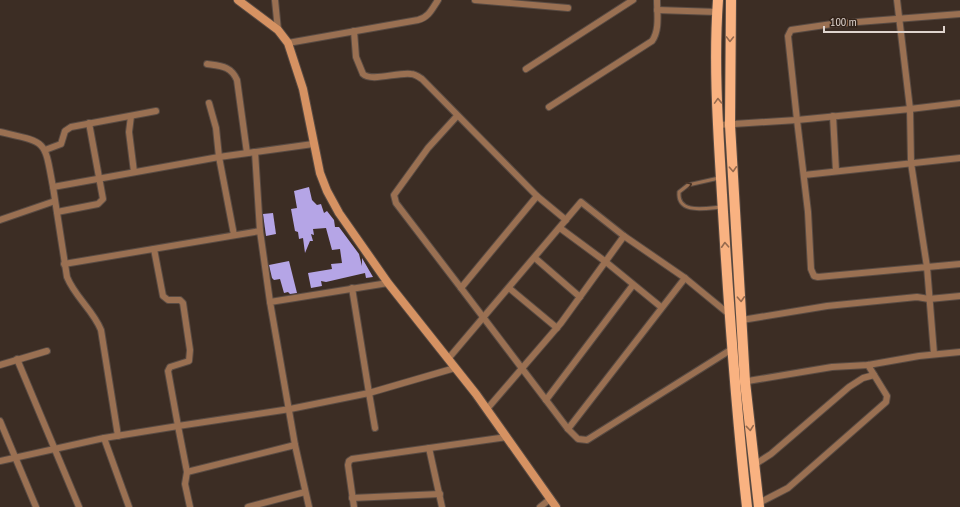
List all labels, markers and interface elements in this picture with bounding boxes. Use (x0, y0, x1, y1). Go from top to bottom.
scale bar (824, 8, 944, 34)
text: 100 m (830, 14, 857, 29)
one-way arrow (726, 36, 734, 42)
one-way arrow (713, 98, 722, 104)
one-way arrow (728, 166, 737, 172)
one-way arrow (685, 182, 692, 190)
one-way arrow (721, 242, 730, 248)
one-way arrow (736, 296, 745, 302)
one-way arrow (746, 425, 755, 431)

